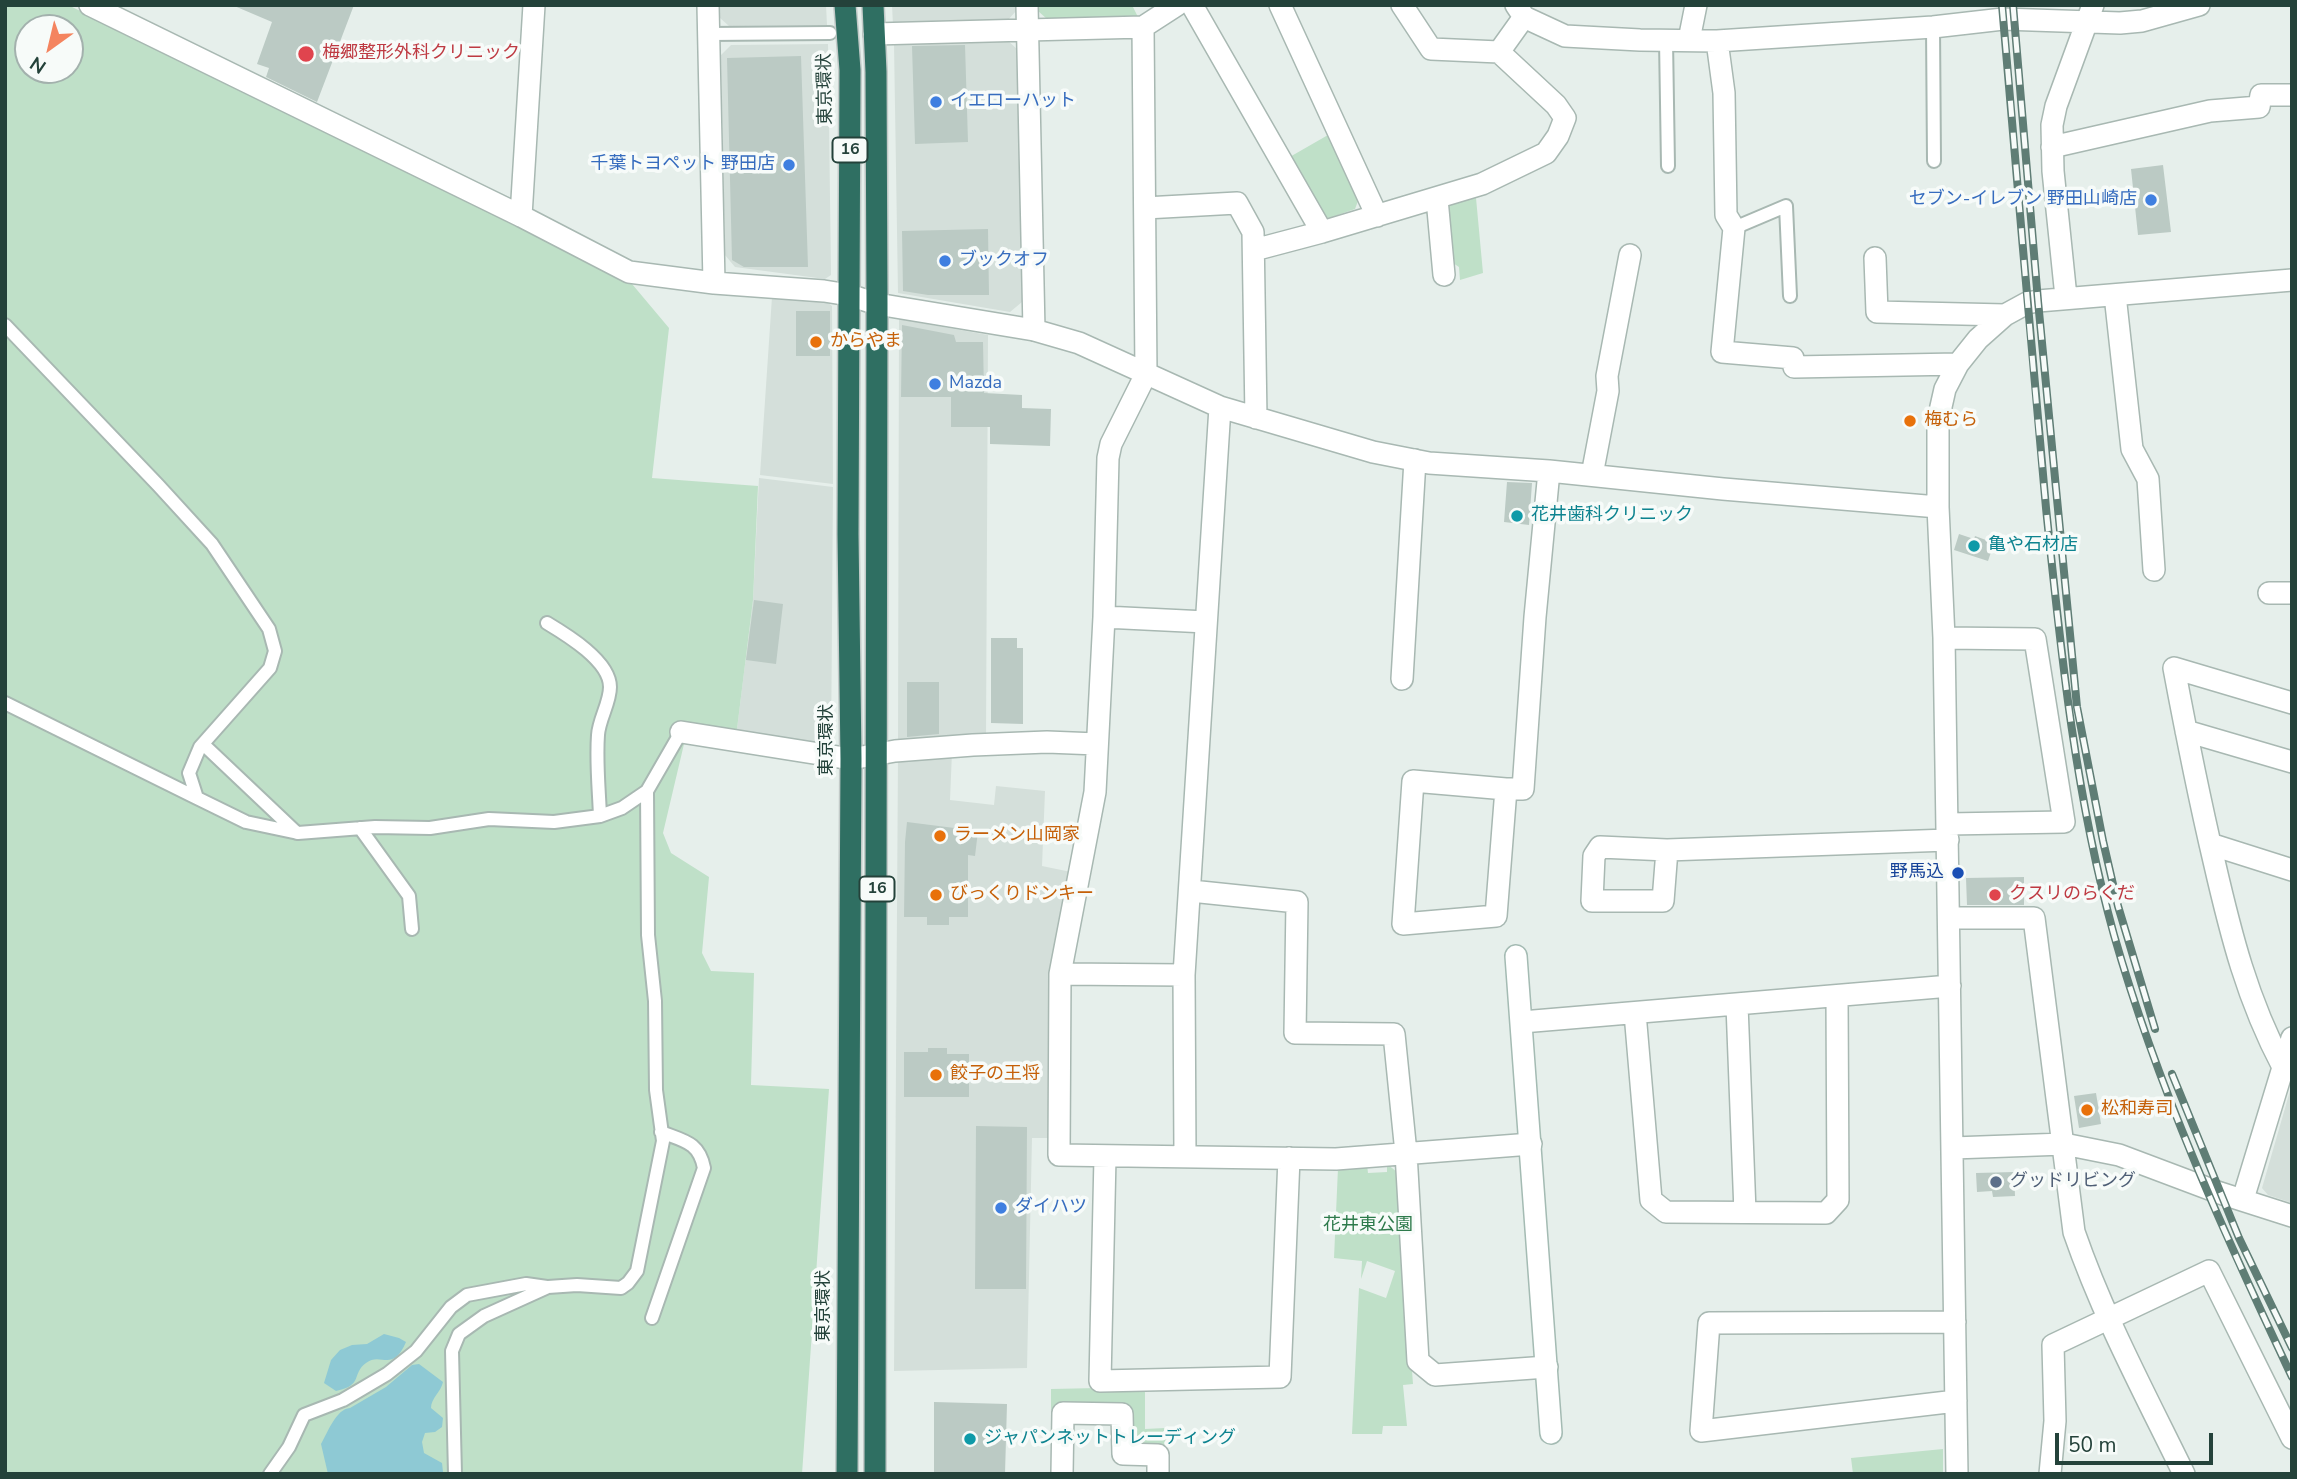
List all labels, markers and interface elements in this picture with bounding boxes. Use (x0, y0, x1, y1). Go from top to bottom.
north arrow (14, 14, 84, 84)
place label: 梅郷整形外科クリニック (322, 43, 520, 65)
marker: 梅郷整形外科クリニック (296, 44, 316, 64)
text: N (25, 50, 52, 80)
street label: 東京環状 (815, 53, 837, 125)
place label: イエローハット (950, 91, 1076, 113)
marker: イエローハット (928, 94, 944, 110)
road number: 16 (832, 138, 868, 162)
place label: 千葉トヨペット 野田店 (590, 154, 775, 176)
marker: 千葉トヨペット 野田店 (781, 157, 797, 173)
place label: セブン-イレブン 野田山崎店 (1909, 189, 2137, 211)
marker: セブン-イレブン 野田山崎店 (2143, 192, 2159, 208)
place label: ブックオフ (959, 250, 1049, 272)
marker: ブックオフ (937, 253, 953, 269)
place label: からやま (830, 331, 902, 353)
marker: からやま (808, 334, 824, 350)
place label: Mazda (949, 373, 1002, 395)
marker: Mazda (927, 376, 943, 392)
place label: 梅むら (1924, 410, 1978, 432)
marker: 梅むら (1902, 413, 1918, 429)
place label: 花井歯科クリニック (1531, 505, 1693, 527)
marker: 花井歯科クリニック (1509, 508, 1525, 524)
place label: 亀や石材店 (1988, 535, 2078, 557)
marker: 亀や石材店 (1966, 538, 1982, 554)
street label: 東京環状 (817, 704, 839, 776)
place label: ラーメン山岡家 (954, 825, 1080, 847)
marker: ラーメン山岡家 (932, 828, 948, 844)
place label: 野馬込 (1890, 862, 1944, 884)
marker: 野馬込 (1950, 865, 1966, 881)
road number: 16 (860, 876, 894, 902)
place label: びっくりドンキー (950, 884, 1094, 906)
place label: クスリのらくだ (2009, 884, 2135, 906)
marker: びっくりドンキー (928, 887, 944, 903)
marker: クスリのらくだ (1987, 887, 2003, 903)
place label: 餃子の王将 (950, 1064, 1040, 1086)
marker: 餃子の王将 (928, 1067, 944, 1083)
place label: 松和寿司 (2101, 1099, 2173, 1121)
marker: 松和寿司 (2079, 1102, 2095, 1118)
place label: グッドリビング (2010, 1171, 2136, 1193)
marker: グッドリビング (1988, 1174, 2004, 1190)
place label: ダイハツ (1015, 1197, 1087, 1219)
marker: ダイハツ (993, 1200, 1009, 1216)
park label: 花井東公園 (1323, 1215, 1413, 1237)
street label: 東京環状 (814, 1270, 836, 1342)
scale bar (2059, 1420, 2216, 1464)
place label: ジャパンネットトレーディング (984, 1428, 1236, 1450)
marker: ジャパンネットトレーディング (962, 1431, 978, 1447)
text: 50 m (2068, 1431, 2117, 1459)

